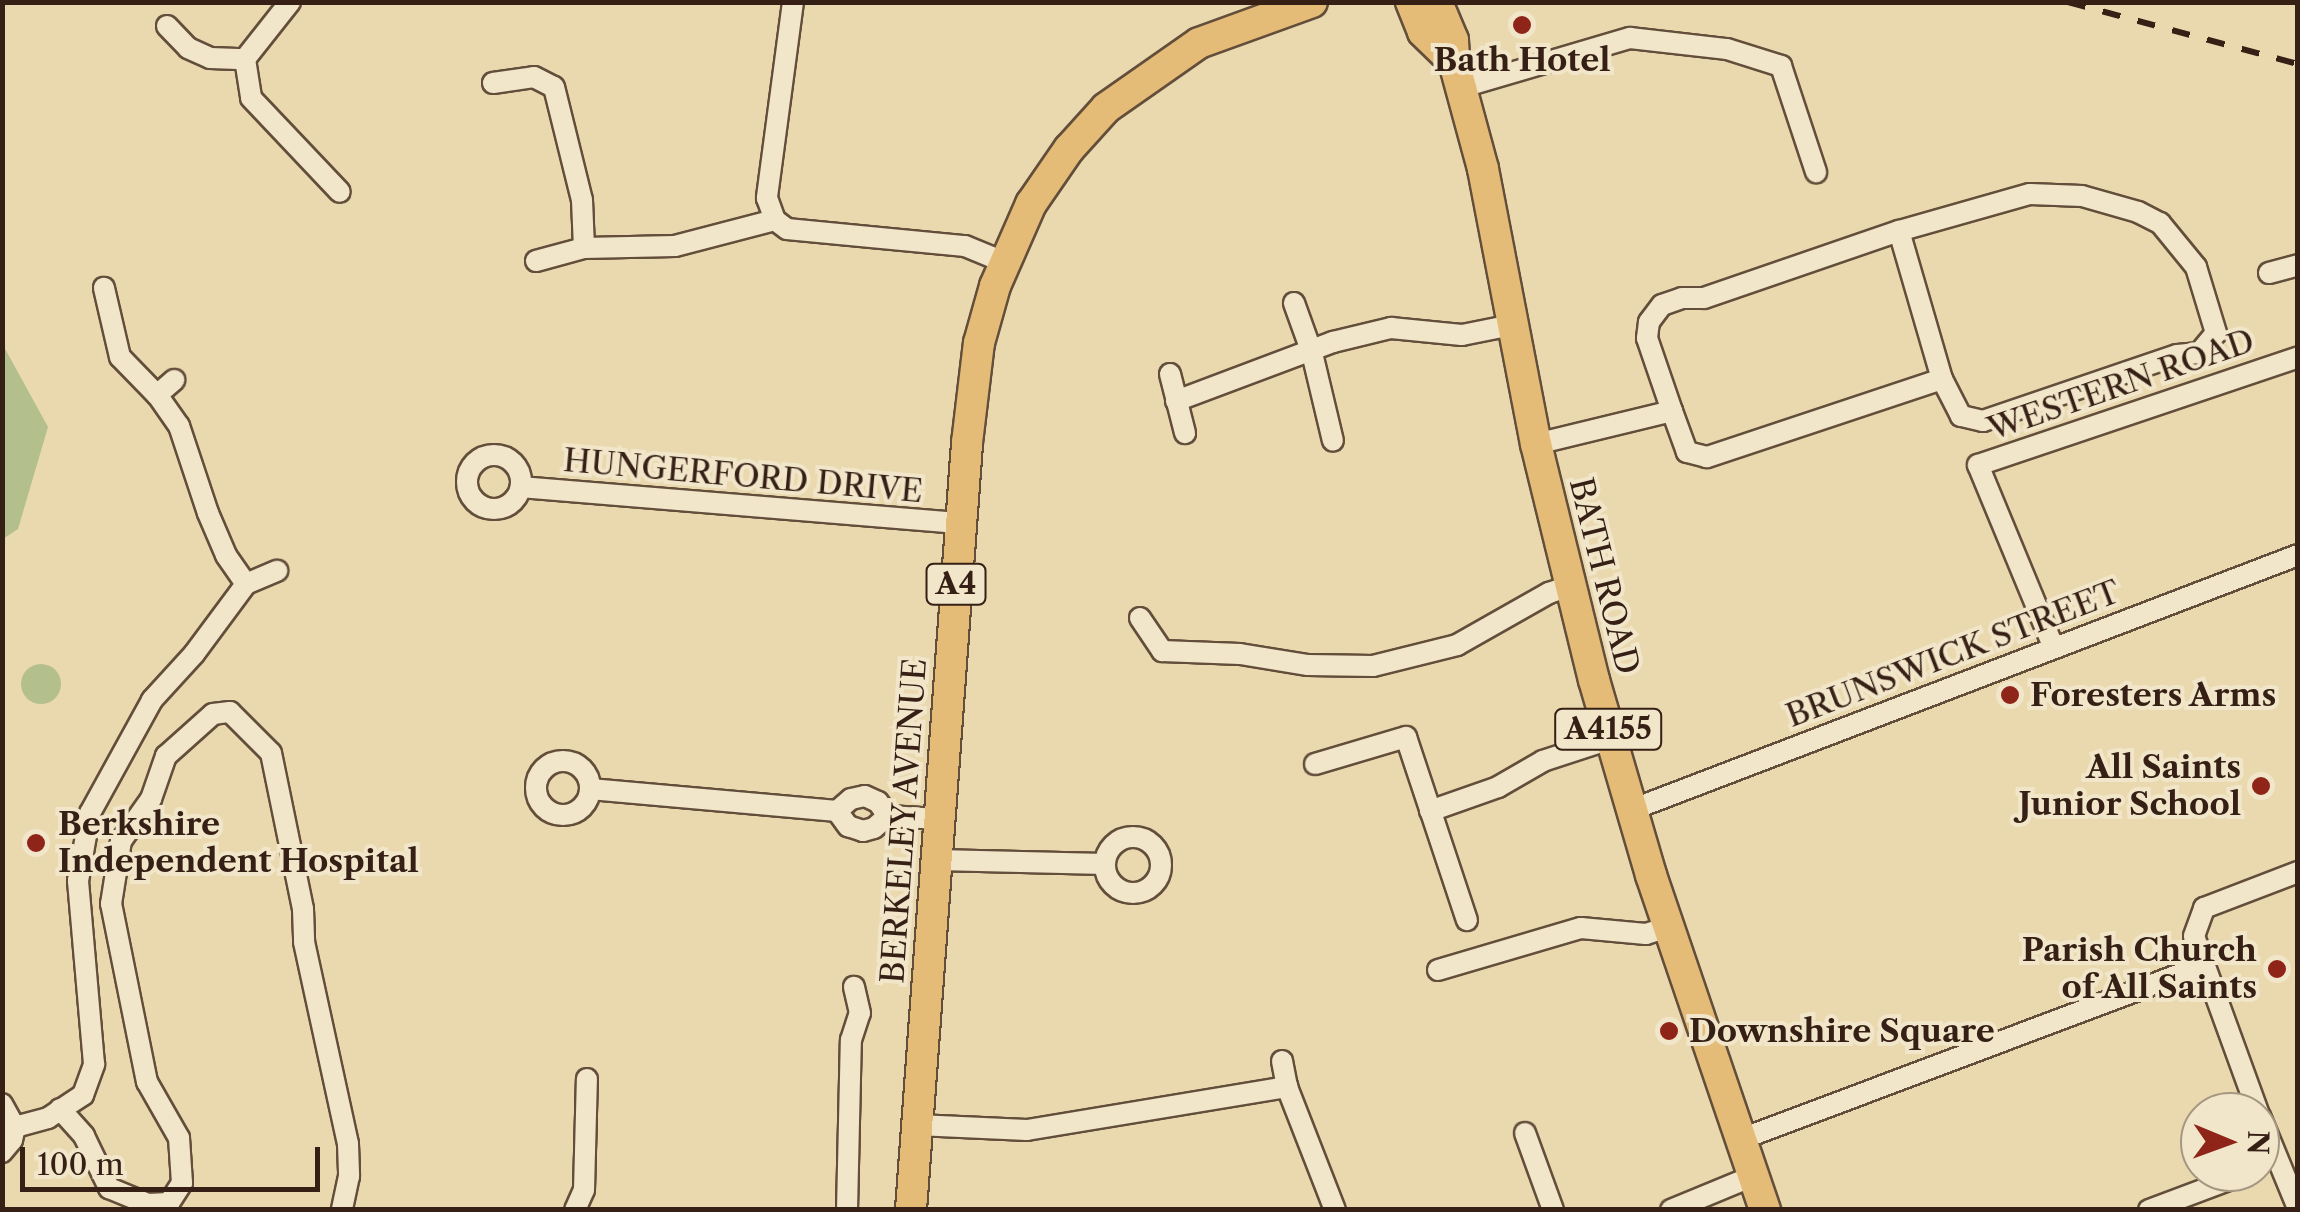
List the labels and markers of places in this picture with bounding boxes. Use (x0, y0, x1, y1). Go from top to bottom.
marker: Bath Hotel (1511, 14, 1533, 36)
place label: Bath Hotel (1433, 41, 1611, 79)
place label: Foresters Arms (2030, 676, 2277, 714)
marker: Foresters Arms (1999, 684, 2021, 706)
place label: All Saints Junior School (2018, 749, 2241, 824)
marker: All Saints Junior School (2250, 775, 2272, 797)
place label: Berkshire Independent Hospital (58, 806, 419, 881)
marker: Berkshire Independent Hospital (23, 830, 49, 856)
place label: Parish Church of All Saints (2022, 932, 2257, 1007)
marker: Parish Church of All Saints (2266, 958, 2288, 980)
place label: Downshire Square (1689, 1012, 1995, 1050)
marker: Downshire Square (1658, 1020, 1680, 1042)

